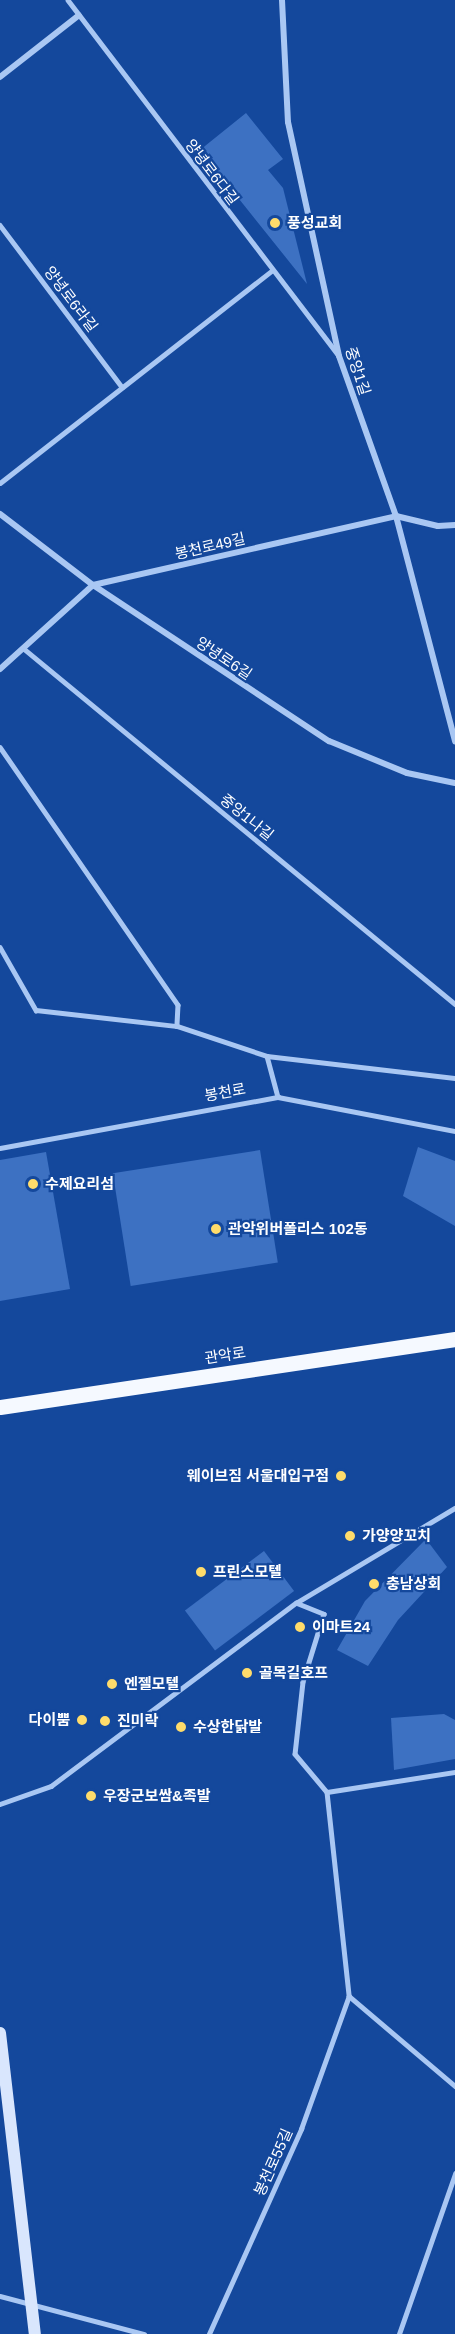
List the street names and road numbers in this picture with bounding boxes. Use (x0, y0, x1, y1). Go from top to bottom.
street label: 양녕로6다길 (182, 136, 242, 208)
street label: 양녕로6라길 (41, 263, 101, 335)
street label: 중앙1길 (342, 345, 374, 397)
street label: 봉천로49길 (173, 529, 247, 563)
street label: 양녕로6길 (193, 633, 255, 683)
street label: 중앙1나길 (217, 790, 277, 844)
street label: 봉천로 (203, 1080, 247, 1104)
street label: 관악로 (203, 1343, 247, 1367)
street label: 봉천로55길 (250, 2126, 296, 2198)

